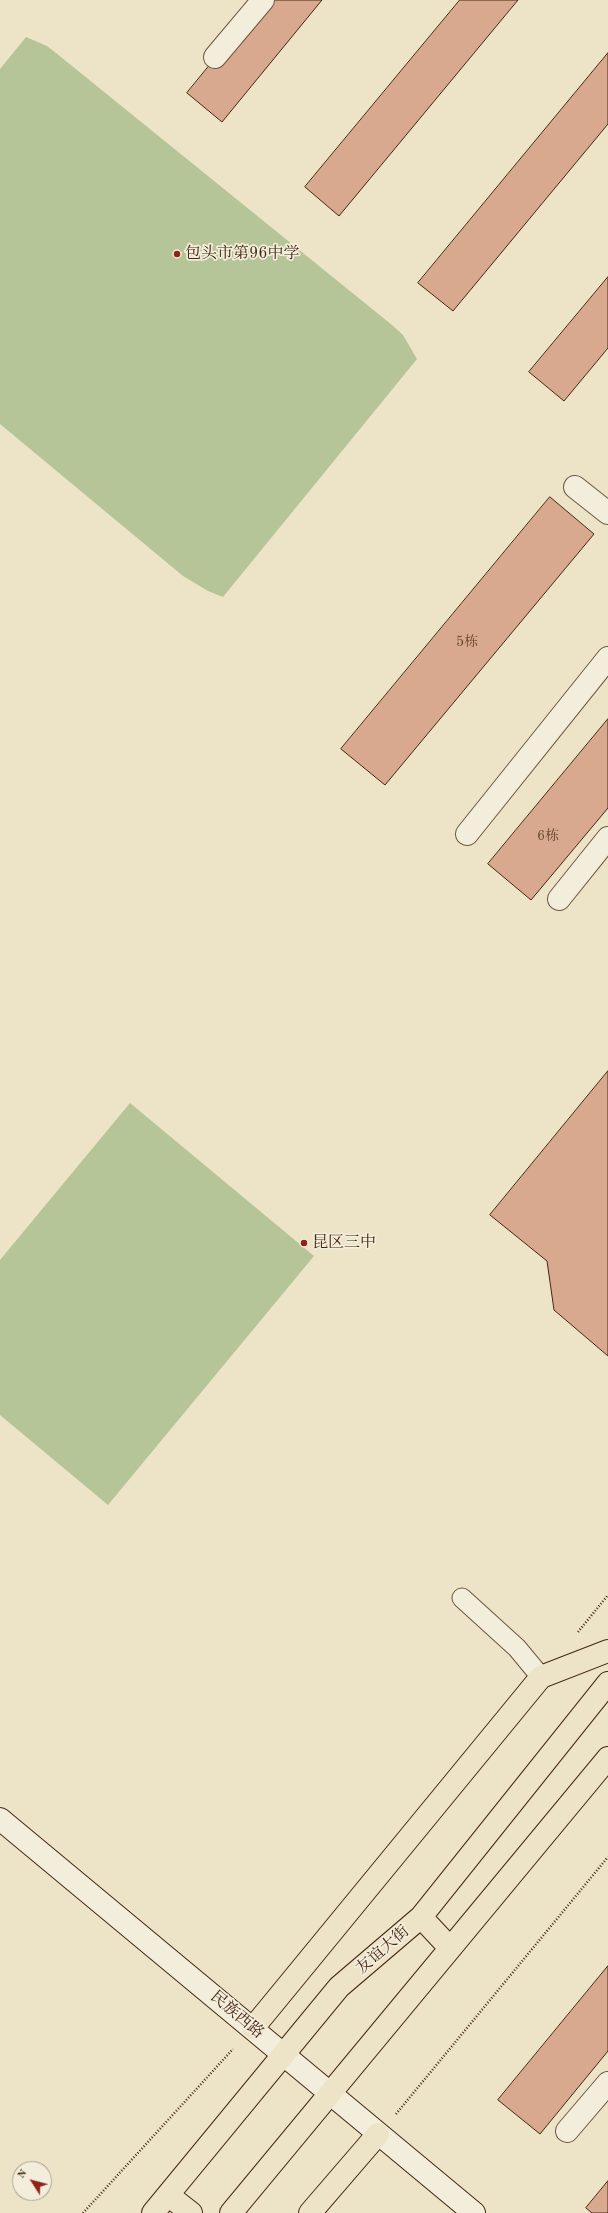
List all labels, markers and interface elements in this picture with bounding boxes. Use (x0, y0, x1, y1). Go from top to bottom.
place label: 包头市第96中学 (185, 244, 300, 264)
marker: 包头市第96中学 (172, 249, 182, 259)
house number: 5栋 (456, 634, 478, 650)
house number: 6栋 (537, 828, 559, 844)
place label: 昆区三中 (312, 1233, 376, 1253)
marker: 昆区三中 (299, 1238, 309, 1248)
street label: 友谊大街 (353, 1922, 413, 1978)
street label: 民族西路 (206, 1987, 268, 2043)
north arrow (12, 2161, 52, 2201)
text: N (16, 2168, 30, 2181)

